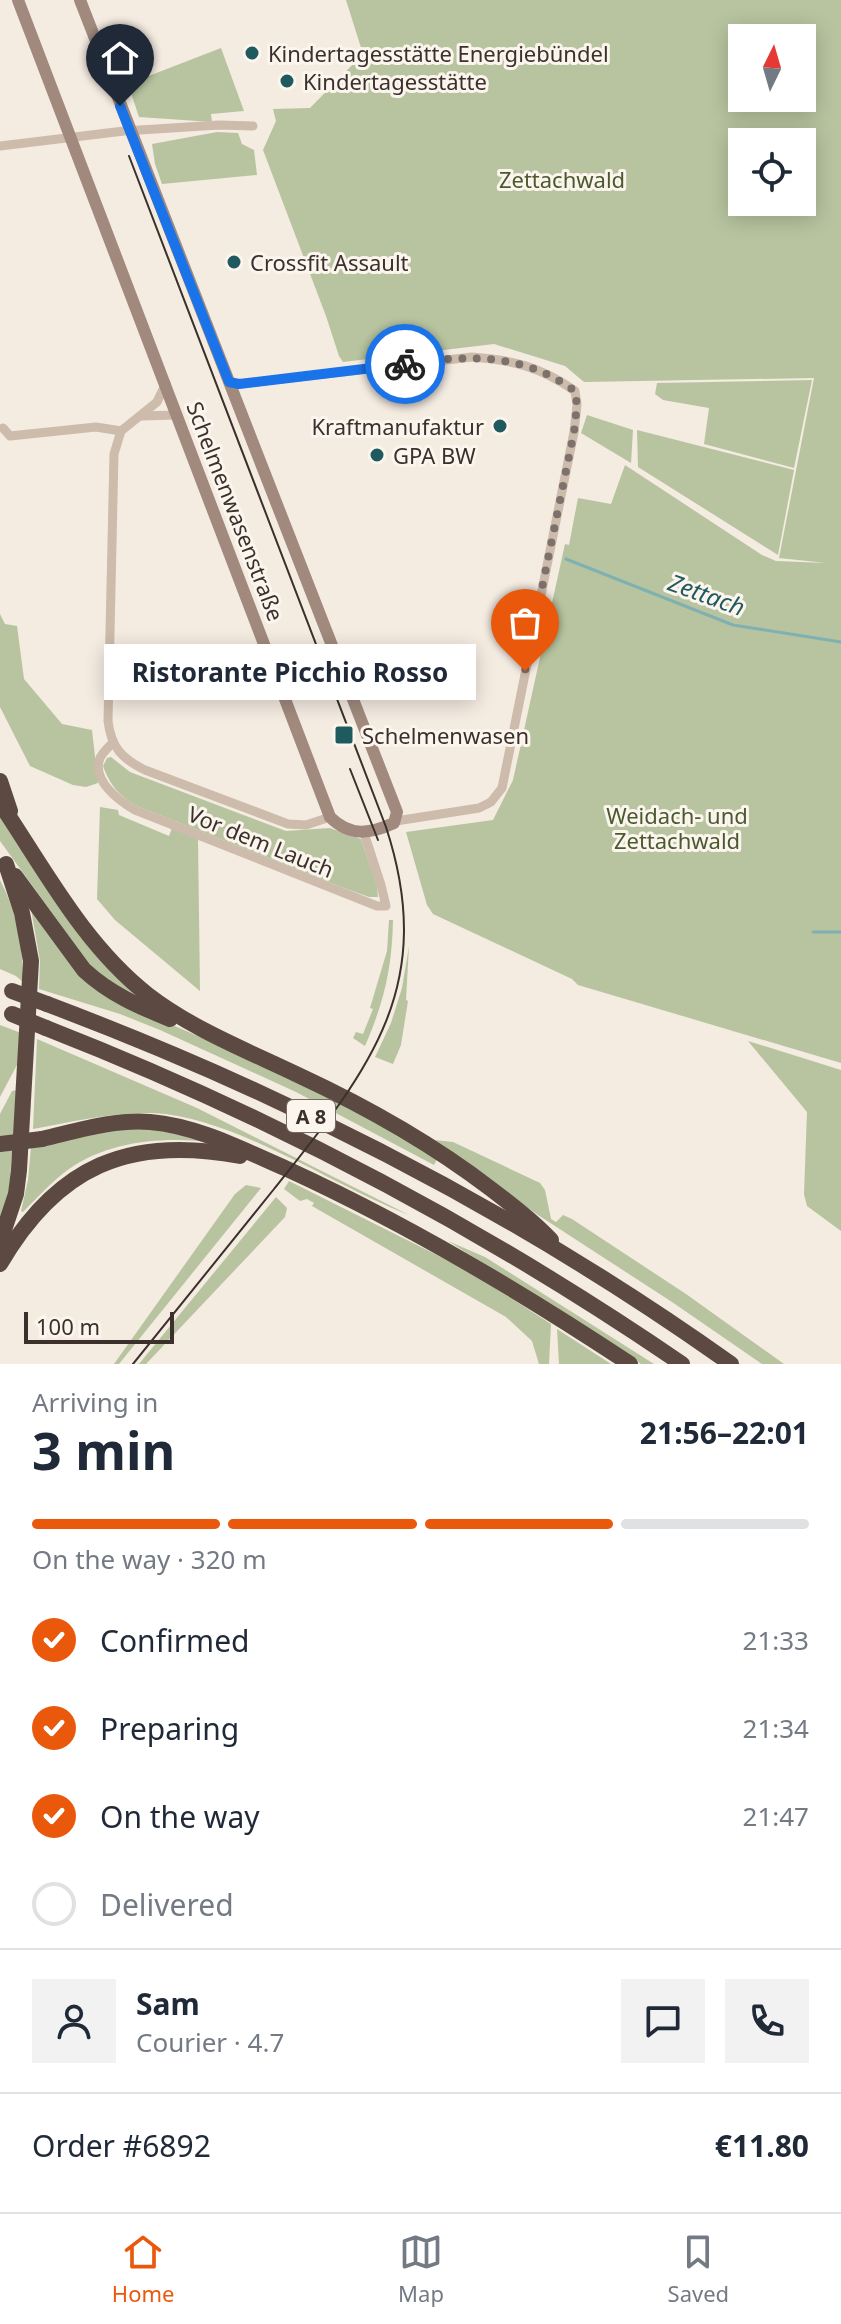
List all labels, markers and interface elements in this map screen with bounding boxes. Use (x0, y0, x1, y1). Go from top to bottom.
pin (86, 24, 154, 106)
north arrow (728, 24, 816, 112)
map controls (728, 24, 816, 216)
icon: home (98, 36, 142, 80)
place label: Kindertagesstätte Energiebündel (268, 38, 609, 68)
marker: Kindertagesstätte Energiebündel (243, 44, 261, 62)
place label: Kindertagesstätte (303, 66, 487, 96)
marker: Kindertagesstätte (278, 72, 296, 90)
button: locate (728, 128, 816, 216)
park label: Zettachwald (499, 164, 625, 194)
place label: Crossfit Assault (250, 247, 409, 277)
marker: Crossfit Assault (225, 253, 243, 271)
courier (365, 324, 445, 404)
icon: bike (383, 342, 427, 386)
street label: Schelmenwasenstraße (180, 397, 292, 625)
place label: Kraftmanufaktur (311, 411, 484, 441)
marker: Kraftmanufaktur (491, 417, 509, 435)
place label: GPA BW (393, 440, 476, 470)
marker: GPA BW (368, 446, 386, 464)
water label: Zettach (663, 565, 750, 623)
pin (491, 589, 559, 671)
icon: bag (503, 601, 547, 645)
callout: Ristorante Picchio Rosso (105, 643, 477, 699)
text: Ristorante Picchio Rosso (132, 654, 448, 690)
place label: Schelmenwasen (362, 720, 529, 750)
marker: Schelmenwasen (333, 724, 355, 746)
street label: Vor dem Lauch (184, 798, 338, 884)
park label: Weidach- und Zettachwald (606, 800, 748, 855)
road number: A 8 (287, 1100, 335, 1132)
scale bar (24, 1308, 174, 1344)
text: 100 m (36, 1311, 100, 1341)
text: Arriving in (32, 1384, 158, 1420)
text: 21:56–22:01 (640, 1412, 809, 1453)
text: 3 min (32, 1414, 175, 1485)
text: On the way · 320 m (32, 1541, 266, 1577)
icon: check (32, 1618, 76, 1662)
text: Confirmed (100, 1620, 250, 1661)
text: 21:33 (743, 1622, 809, 1658)
icon: check (32, 1706, 76, 1750)
text: Preparing (100, 1708, 239, 1749)
text: 21:34 (743, 1710, 809, 1746)
icon: check (32, 1794, 76, 1838)
text: On the way (100, 1796, 260, 1837)
text: 21:47 (743, 1798, 809, 1834)
text: Delivered (100, 1884, 234, 1925)
button: person (32, 1979, 116, 2063)
button: chat (621, 1979, 705, 2063)
button: phone (725, 1979, 809, 2063)
text: Sam (136, 1983, 200, 2024)
text: Courier · 4.7 (136, 2024, 284, 2060)
text: Order #6892 (32, 2125, 211, 2166)
text: €11.80 (715, 2125, 809, 2166)
tab: Home (112, 2230, 174, 2308)
tab: Map (398, 2230, 444, 2308)
tab: Saved (668, 2230, 729, 2308)

